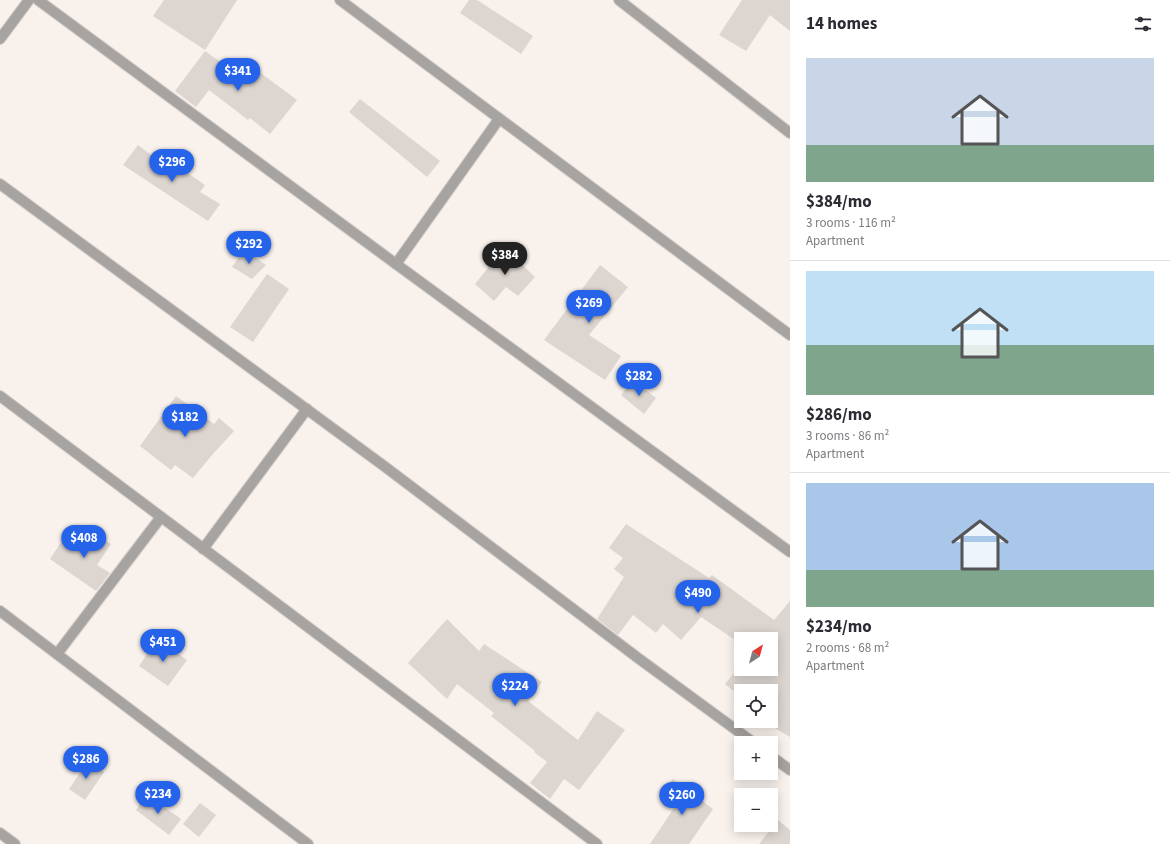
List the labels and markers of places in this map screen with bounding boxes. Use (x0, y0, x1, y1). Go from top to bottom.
pin: $341 (214, 58, 262, 92)
pin: $296 (148, 149, 196, 183)
pin: $292 (225, 231, 273, 265)
pin: $384 (481, 242, 529, 276)
pin: $269 (565, 290, 613, 324)
pin: $282 (615, 363, 663, 397)
pin: $182 (161, 404, 209, 438)
pin: $408 (60, 525, 108, 559)
pin: $490 (674, 580, 722, 614)
pin: $451 (139, 629, 187, 663)
pin: $224 (491, 673, 539, 707)
pin: $286 (62, 746, 110, 780)
pin: $234 (134, 781, 182, 815)
pin: $260 (658, 782, 706, 816)

